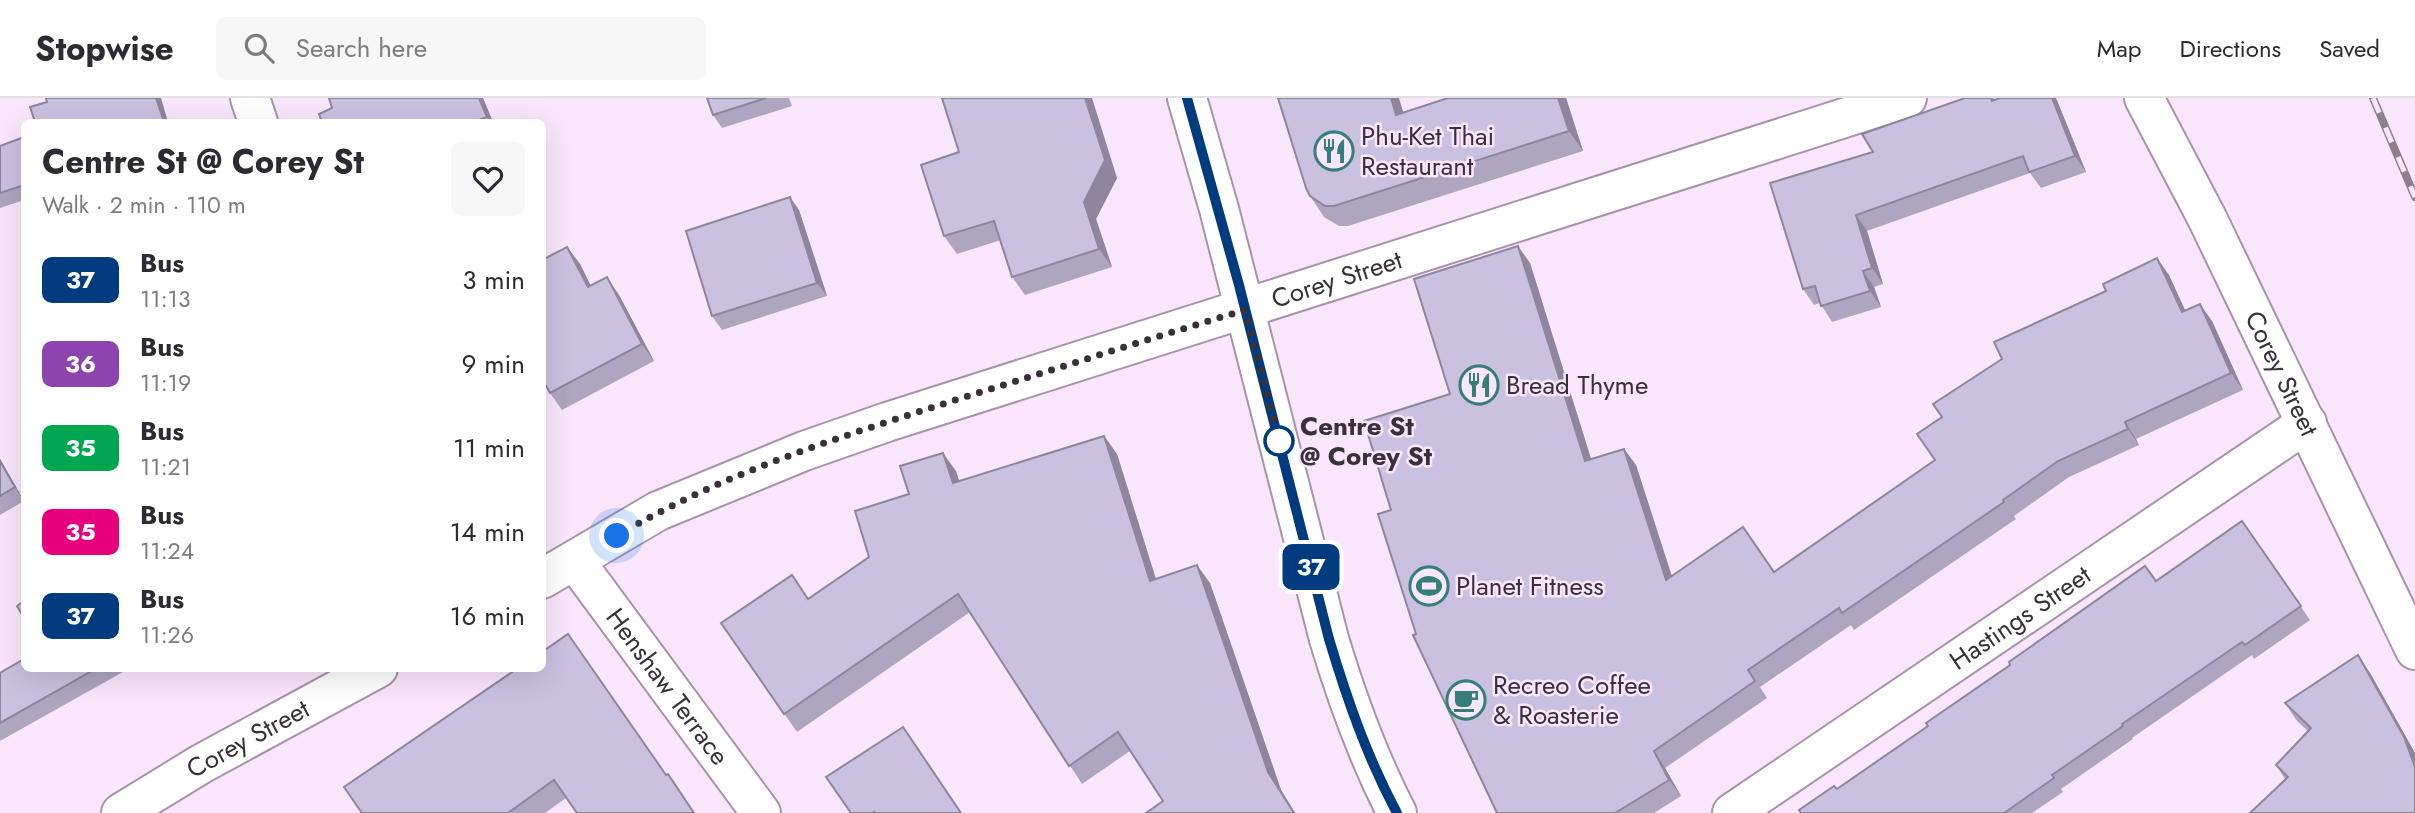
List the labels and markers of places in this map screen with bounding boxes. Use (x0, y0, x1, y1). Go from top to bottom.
place label: Phu-Ket Thai Restaurant (1361, 117, 1494, 185)
restaurant icon: Phu-Ket Thai Restaurant (1313, 130, 1355, 172)
restaurant icon: Bread Thyme (1458, 364, 1500, 406)
place label: Bread Thyme (1506, 366, 1648, 404)
place label: Centre St @ Corey St (1300, 407, 1433, 475)
marker: Centre St @ Corey St (1264, 426, 1294, 456)
sports icon: Planet Fitness (1408, 565, 1450, 607)
place label: Planet Fitness (1456, 567, 1604, 605)
place label: Recreo Coffee & Roasterie (1493, 666, 1651, 734)
cafe icon: Recreo Coffee & Roasterie (1445, 679, 1487, 721)

